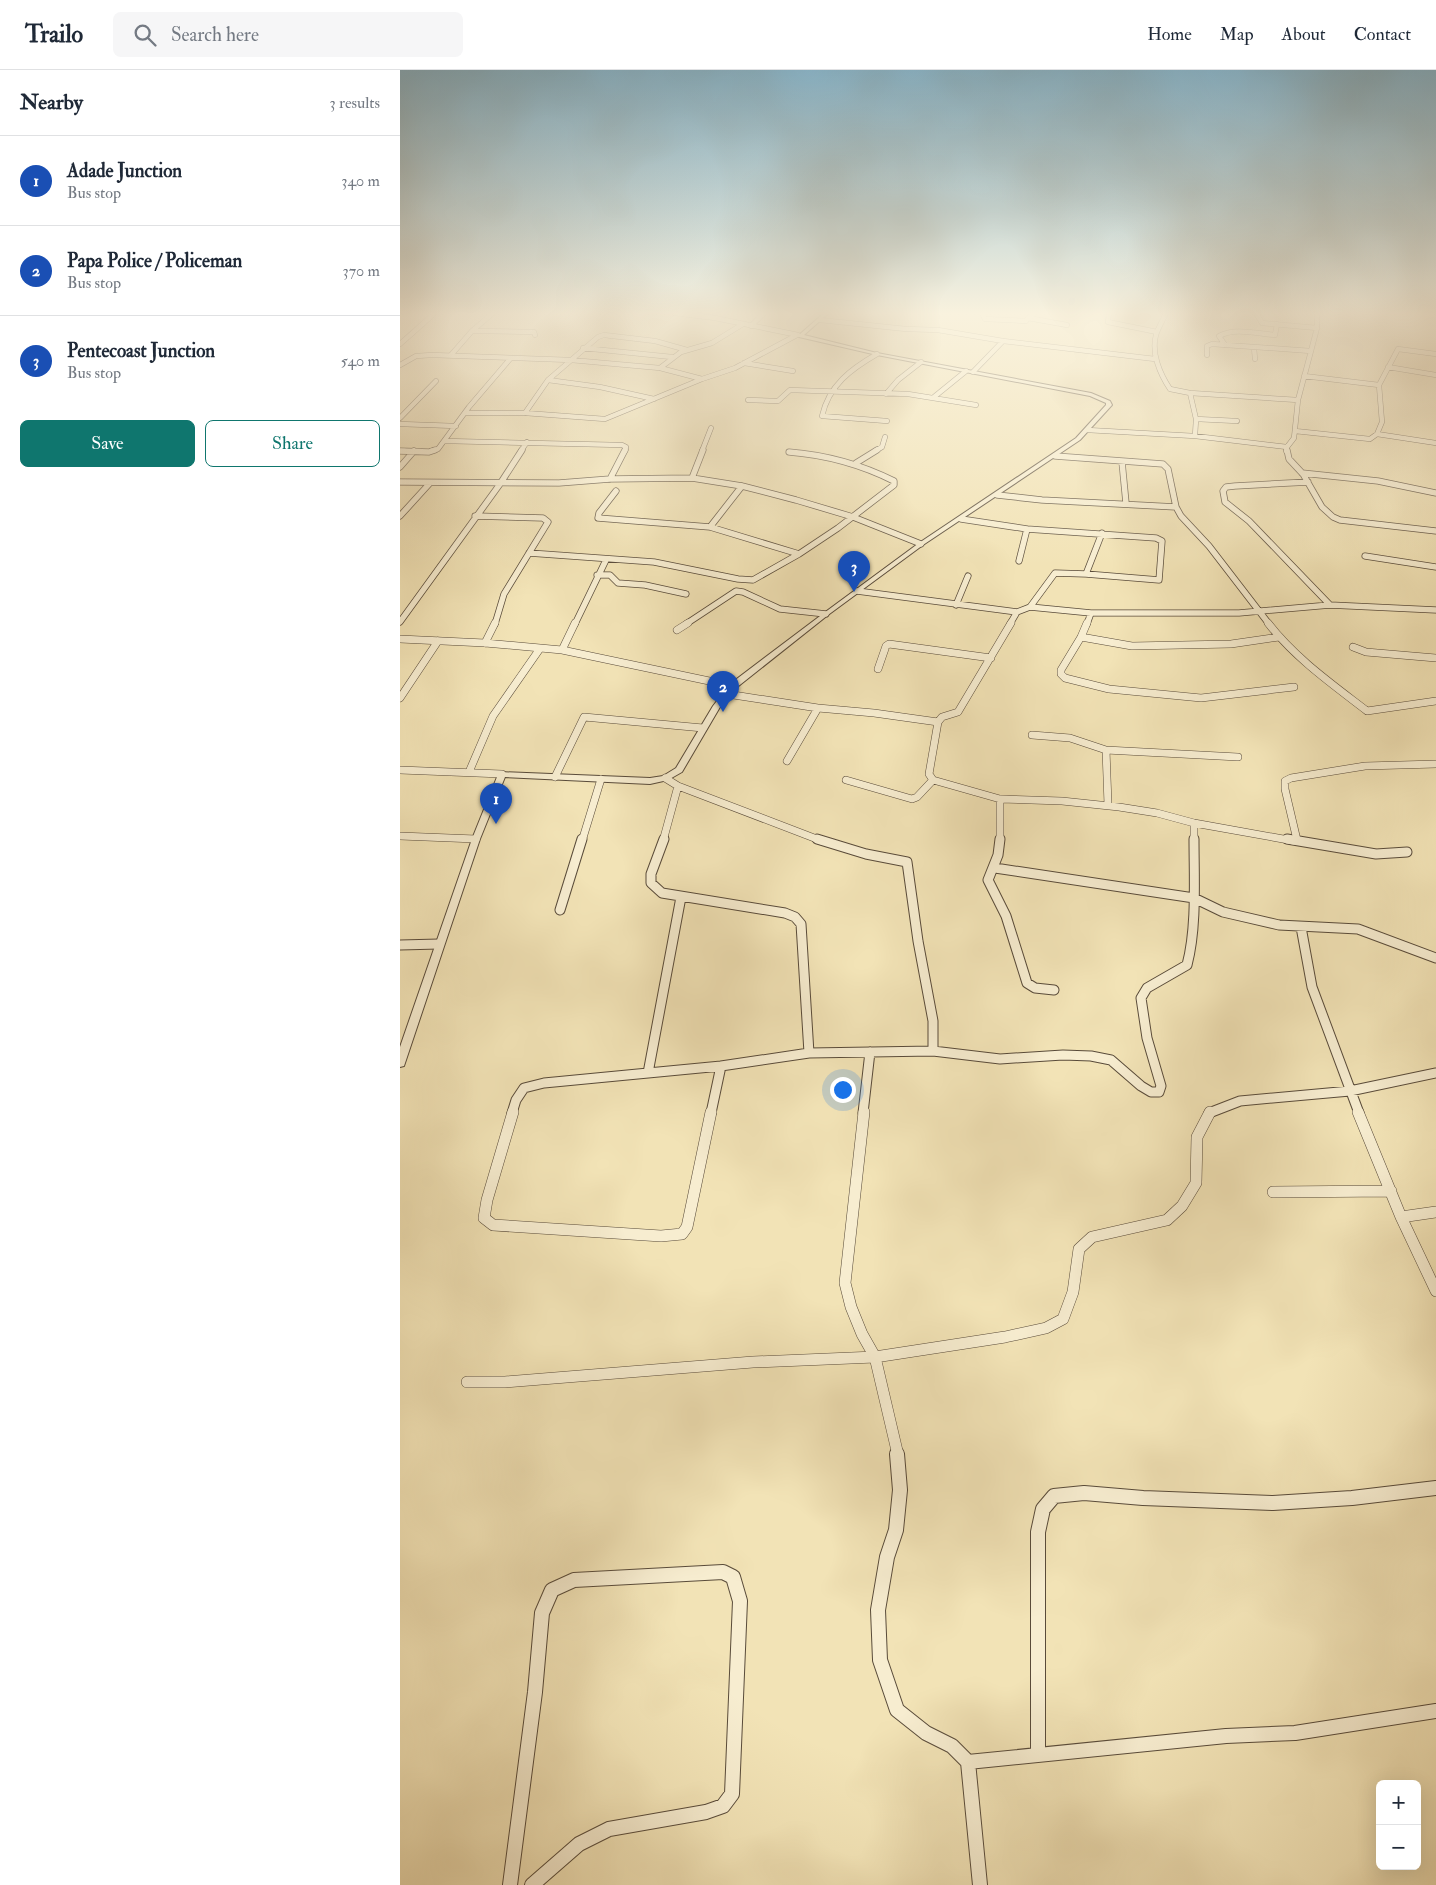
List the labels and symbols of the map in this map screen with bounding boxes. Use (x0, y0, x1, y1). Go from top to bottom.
pin: 3 (838, 551, 870, 592)
pin: 2 (707, 671, 739, 712)
pin: 1 (480, 783, 512, 824)
your location (830, 1077, 856, 1103)

